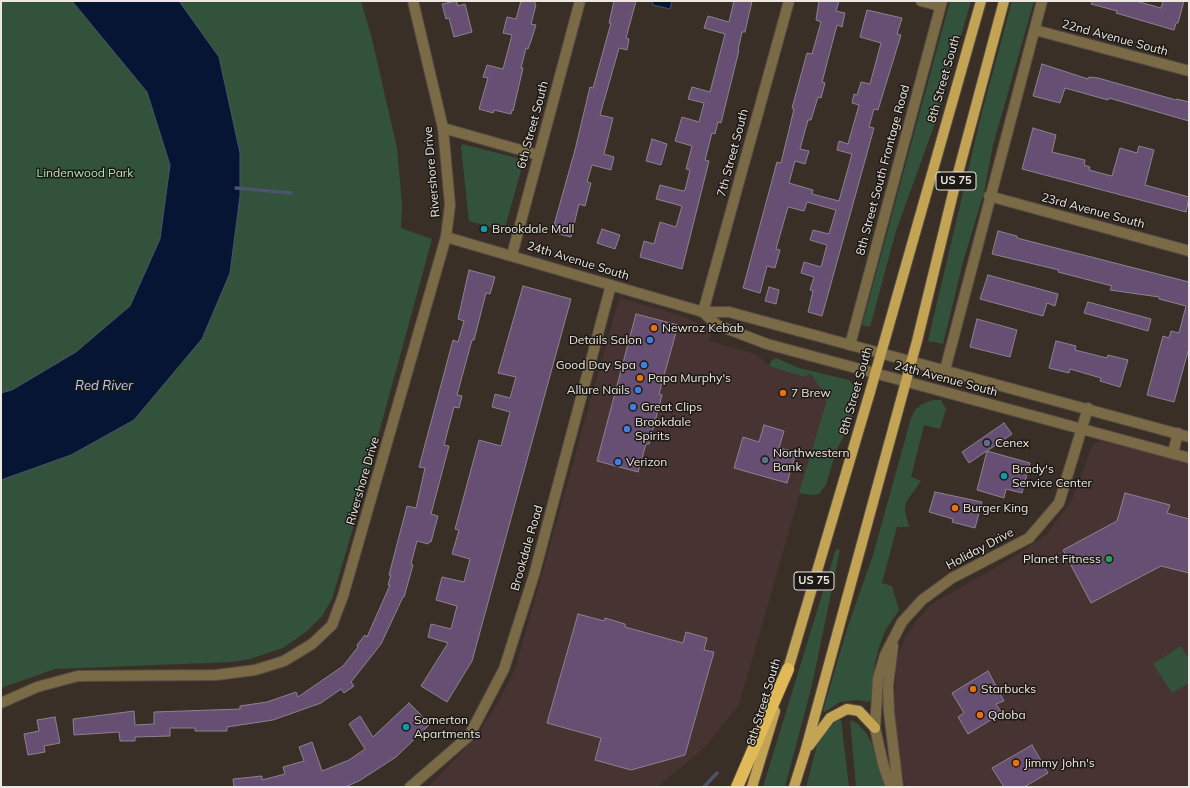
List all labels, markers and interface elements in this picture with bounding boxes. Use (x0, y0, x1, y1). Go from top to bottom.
street label: 22nd Avenue South (1060, 17, 1170, 59)
street label: 8th Street South (925, 34, 963, 124)
street label: 6th Street South (514, 79, 552, 171)
street label: 8th Street South Frontage Road (853, 83, 913, 257)
street label: 7th Street South (714, 107, 752, 199)
street label: Rivershore Drive (421, 126, 443, 218)
park label: Lindenwood Park (37, 166, 133, 180)
road number: US 75 (936, 172, 976, 190)
street label: 23rd Avenue South (1040, 190, 1146, 232)
place label: Brookdale Mall (492, 222, 574, 236)
marker: Brookdale Mall (479, 224, 489, 234)
street label: 24th Avenue South (525, 239, 631, 283)
place label: Newroz Kebab (662, 321, 744, 335)
marker: Newroz Kebab (649, 323, 659, 333)
place label: Details Salon (569, 333, 642, 347)
marker: Details Salon (645, 335, 655, 345)
street label: 8th Street South (837, 346, 875, 436)
place label: Good Day Spa (556, 358, 636, 372)
street label: 24th Avenue South (893, 358, 999, 400)
marker: Good Day Spa (639, 360, 649, 370)
place label: Papa Murphy's (648, 371, 731, 385)
marker: Papa Murphy's (635, 373, 645, 383)
water label: Red River (75, 378, 133, 394)
place label: Allure Nails (567, 383, 630, 397)
marker: Allure Nails (633, 385, 643, 395)
place label: 7 Brew (791, 386, 831, 400)
marker: 7 Brew (778, 388, 788, 398)
place label: Great Clips (641, 400, 702, 414)
marker: Great Clips (628, 402, 638, 412)
place label: Brookdale Spirits (635, 415, 691, 443)
marker: Brookdale Spirits (622, 424, 632, 434)
street label: Rivershore Drive (344, 435, 382, 527)
place label: Cenex (995, 436, 1029, 450)
marker: Cenex (982, 438, 992, 448)
place label: Northwestern Bank (773, 446, 849, 474)
place label: Verizon (626, 455, 667, 469)
marker: Northwestern Bank (760, 455, 770, 465)
marker: Verizon (613, 457, 623, 467)
place label: Brady's Service Center (1012, 462, 1092, 490)
marker: Brady's Service Center (999, 471, 1009, 481)
place label: Burger King (963, 501, 1028, 515)
street label: Brookdale Road (508, 503, 546, 593)
marker: Burger King (950, 503, 960, 513)
street label: Holiday Drive (944, 525, 1016, 573)
place label: Planet Fitness (1023, 552, 1101, 566)
marker: Planet Fitness (1104, 554, 1114, 564)
road number: US 75 (794, 572, 834, 590)
street label: 8th Street South (744, 657, 784, 747)
place label: Starbucks (981, 682, 1036, 696)
marker: Starbucks (968, 684, 978, 694)
place label: Qdoba (988, 708, 1026, 722)
marker: Qdoba (975, 710, 985, 720)
place label: Somerton Apartments (414, 713, 480, 741)
marker: Somerton Apartments (401, 722, 411, 732)
place label: Jimmy John's (1024, 756, 1095, 770)
marker: Jimmy John's (1011, 758, 1021, 768)

